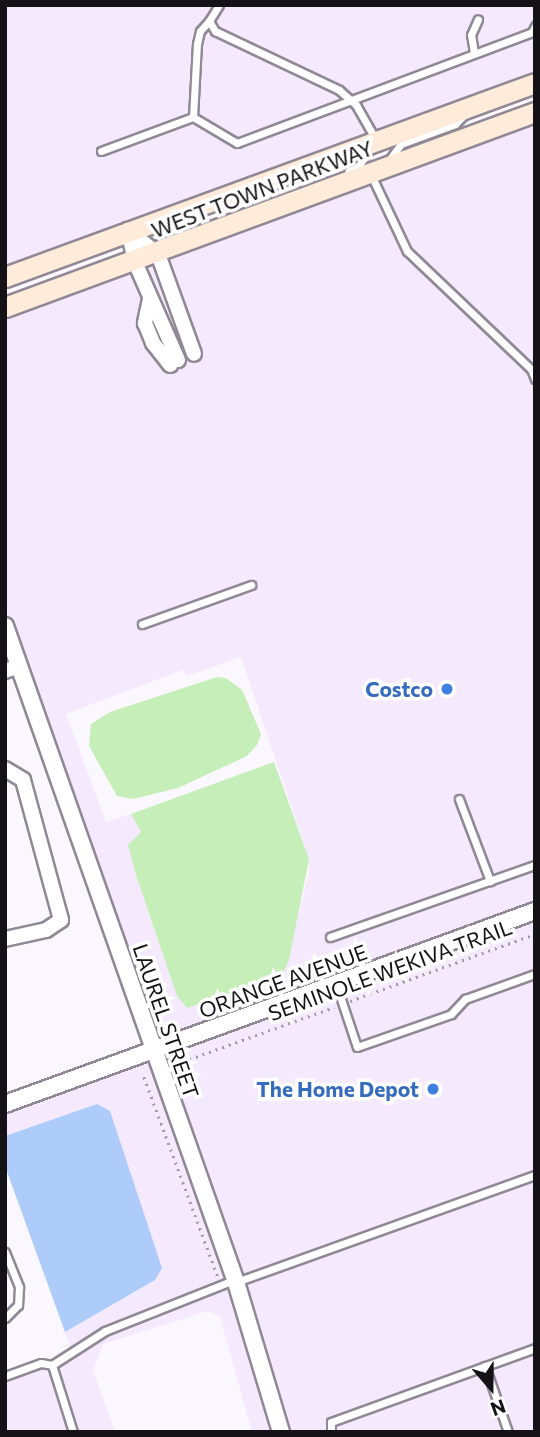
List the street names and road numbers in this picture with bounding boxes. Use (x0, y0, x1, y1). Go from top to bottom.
street label: WEST TOWN PARKWAY (148, 135, 376, 243)
street label: SEMINOLE WEKIVA TRAIL (265, 914, 515, 1026)
street label: ORANGE AVENUE (196, 939, 370, 1023)
street label: LAUREL STREET (128, 940, 204, 1102)

